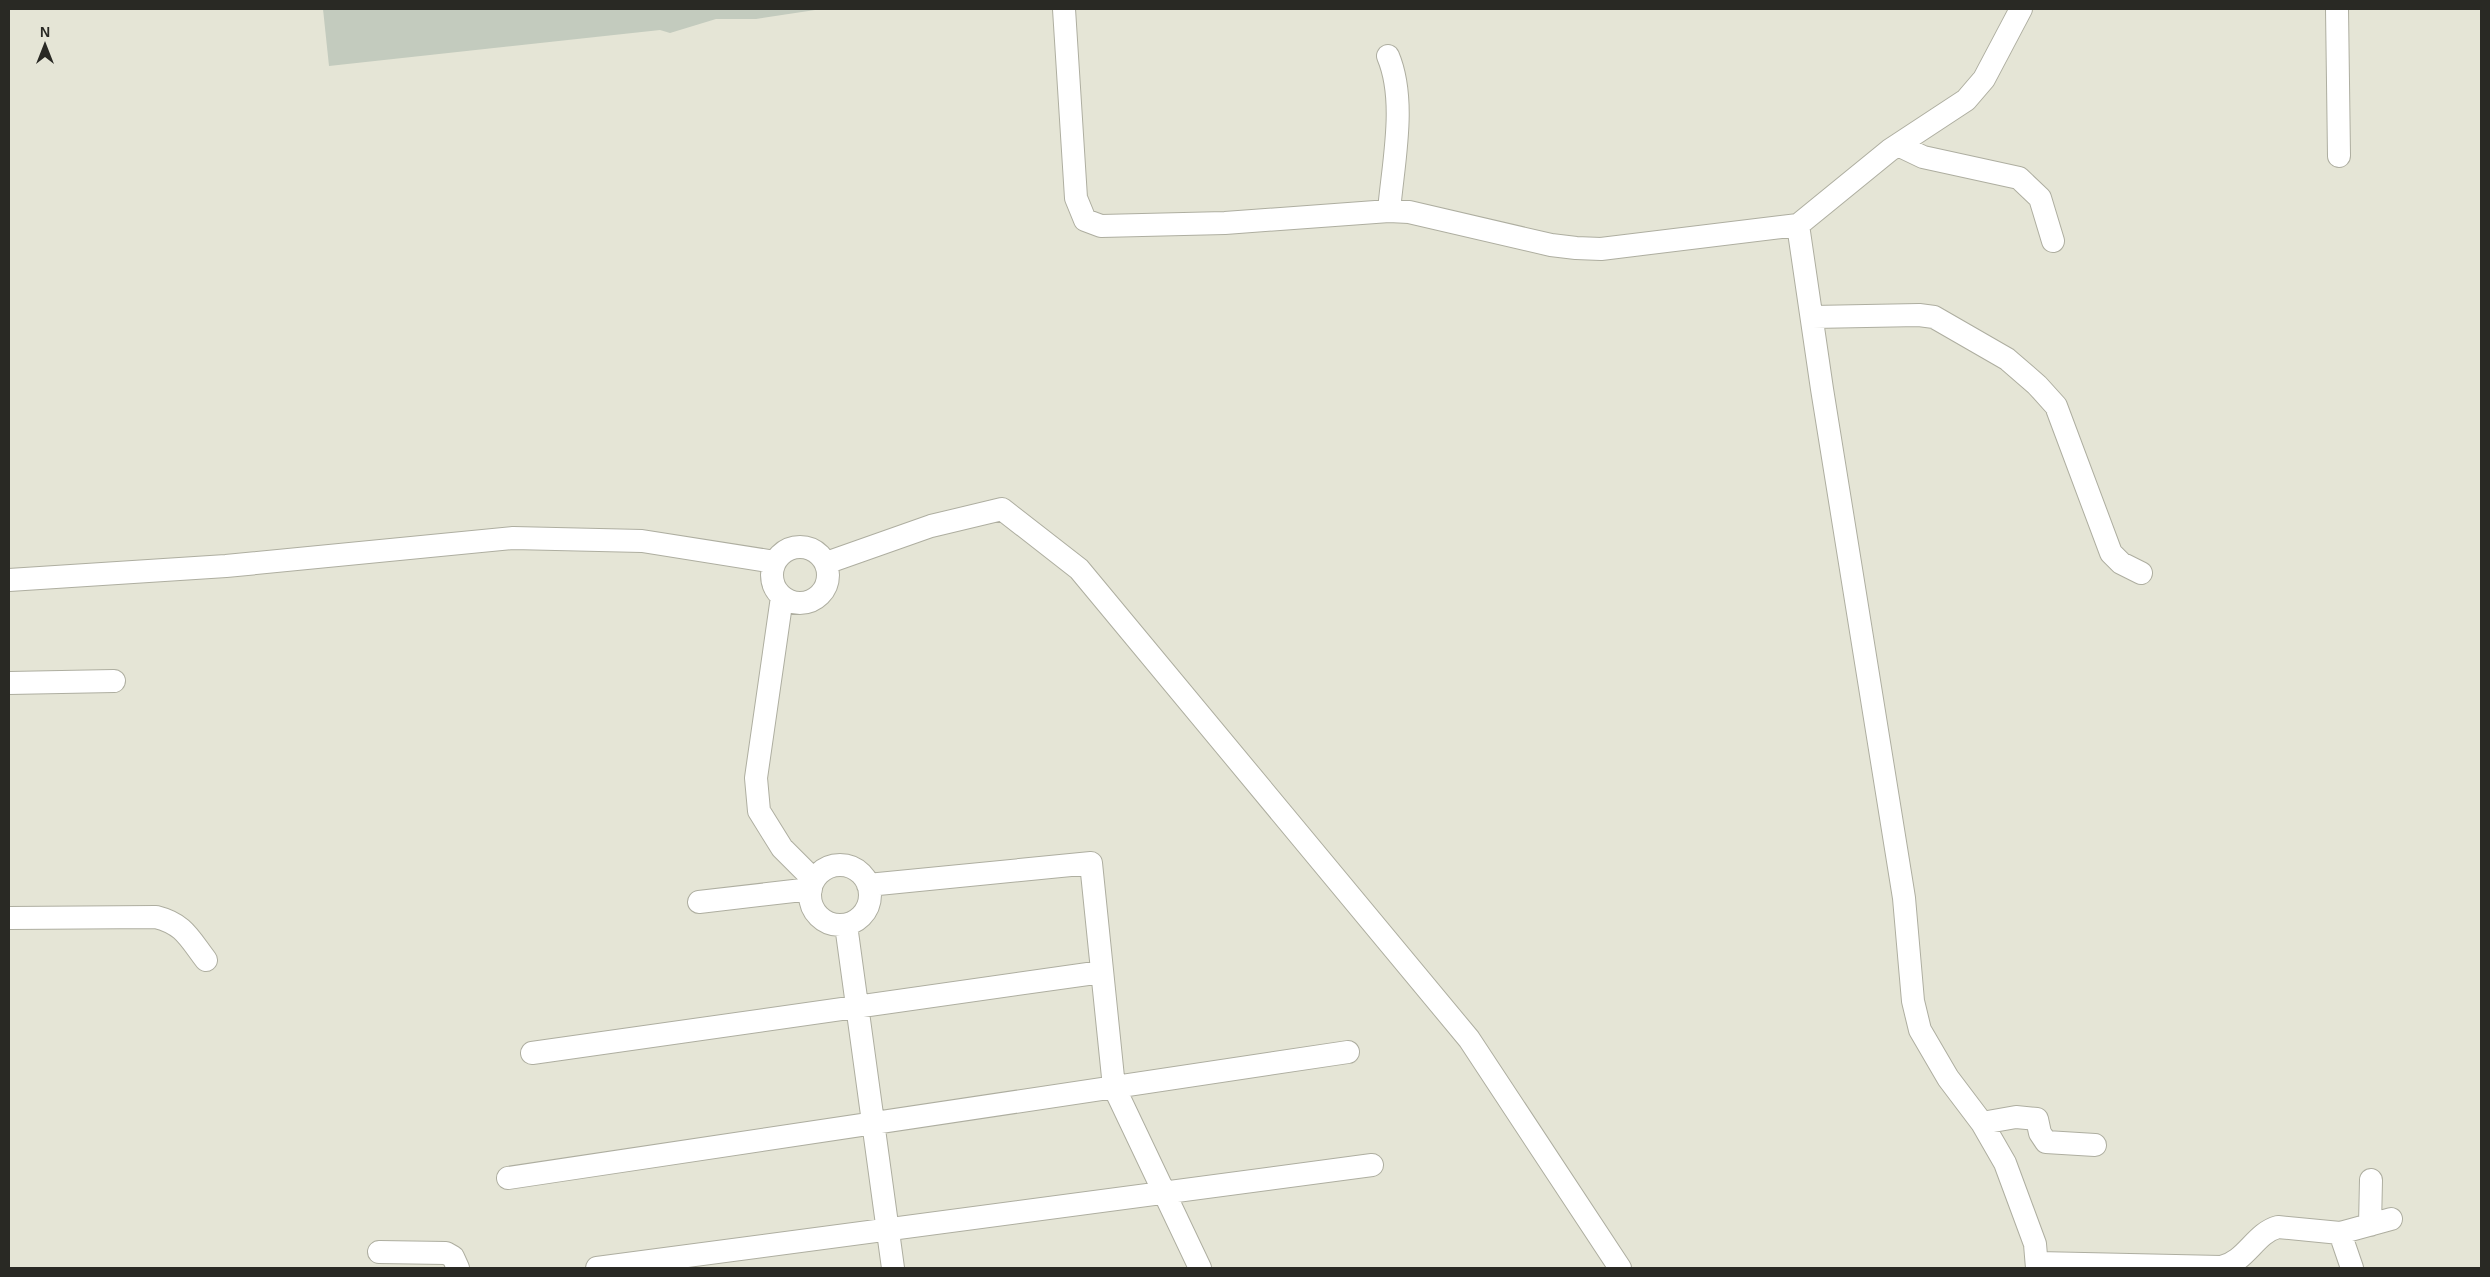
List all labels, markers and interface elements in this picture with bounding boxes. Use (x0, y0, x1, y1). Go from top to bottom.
north arrow (20, 20, 70, 70)
text: N (40, 24, 50, 40)

